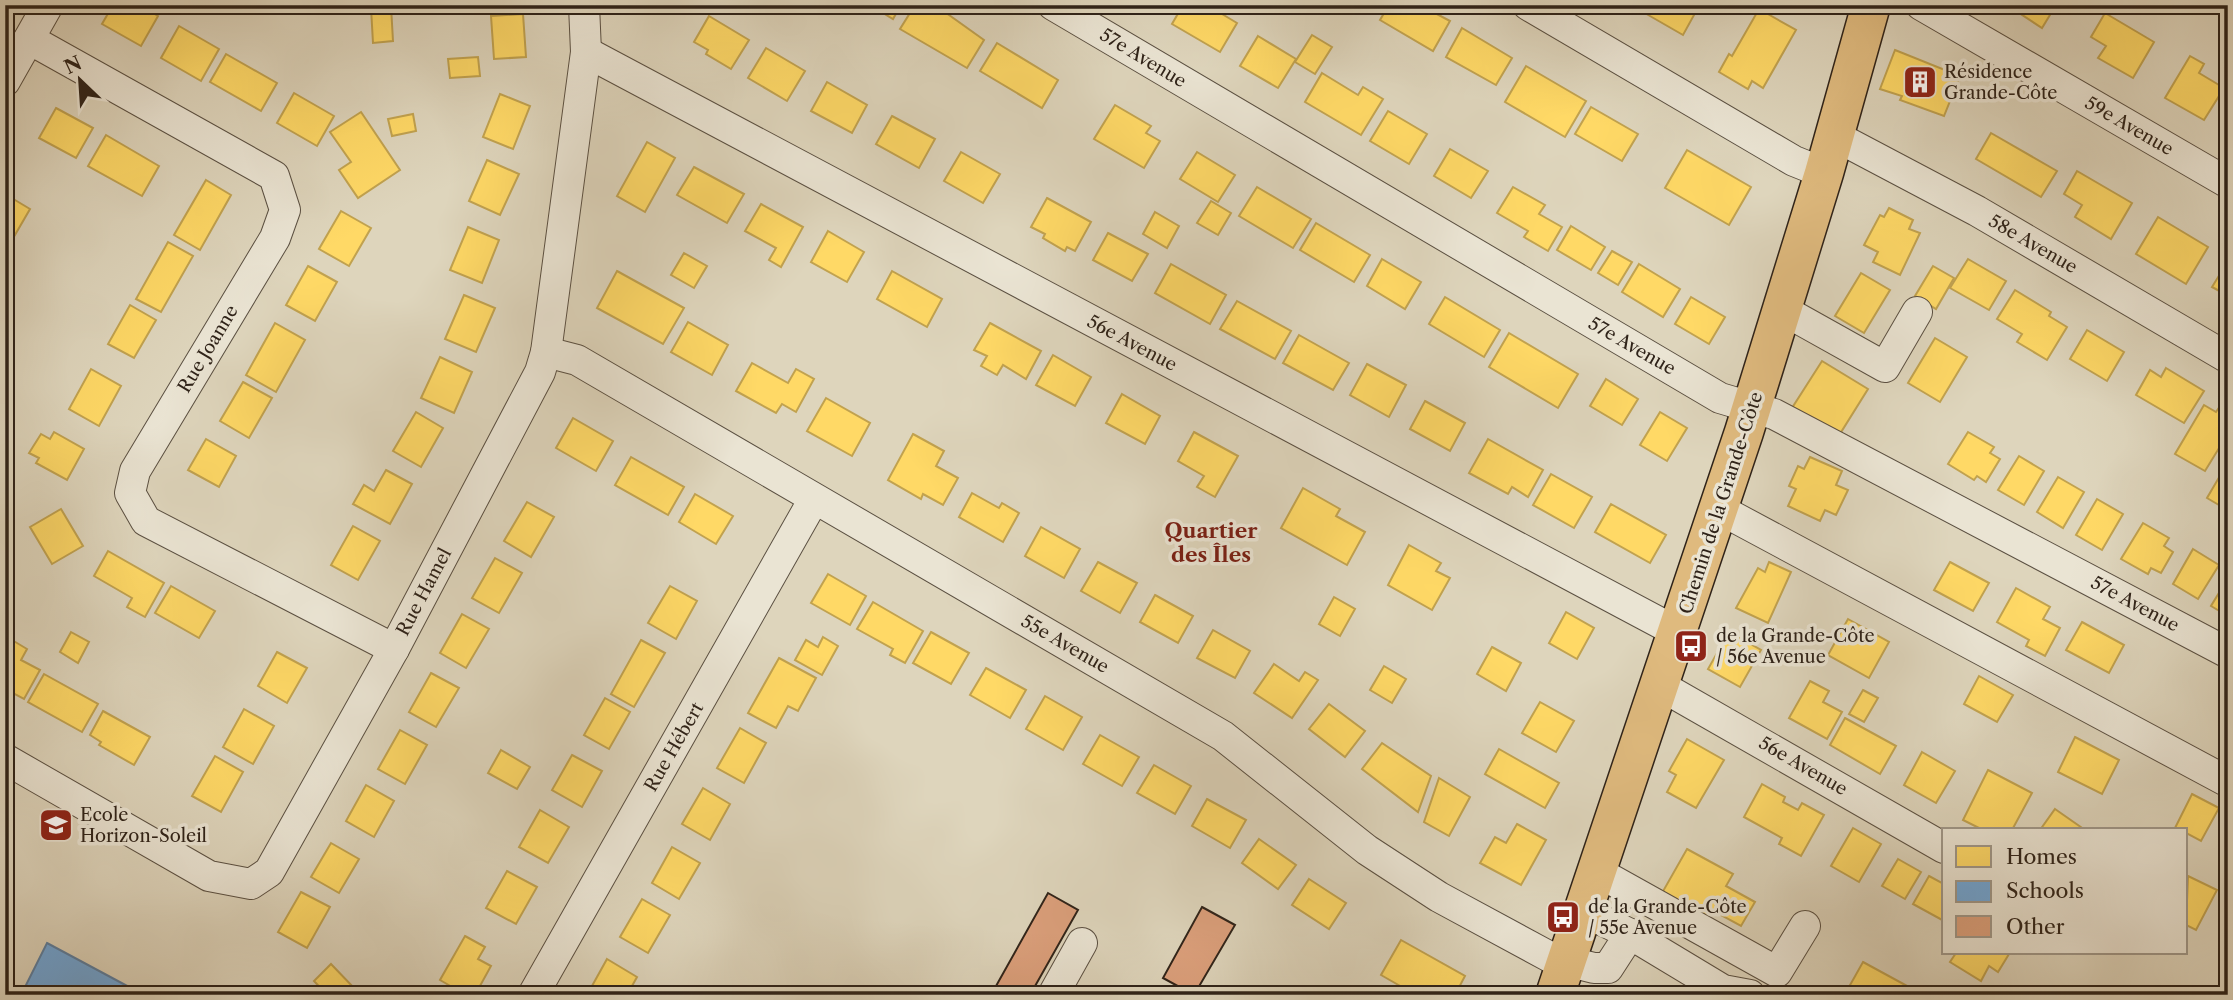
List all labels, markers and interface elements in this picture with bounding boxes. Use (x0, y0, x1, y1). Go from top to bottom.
street label: 57e Avenue (1096, 24, 1190, 92)
north arrow (46, 46, 116, 116)
text: N (61, 51, 85, 79)
place label: Résidence Grande-Côte (1944, 61, 2057, 104)
building icon: Résidence Grande-Côte (1901, 63, 1939, 101)
street label: 59e Avenue (2081, 92, 2177, 160)
street label: 58e Avenue (1985, 210, 2081, 278)
street label: Rue Joanne (173, 301, 243, 397)
street label: 56e Avenue (1083, 310, 1181, 376)
street label: 57e Avenue (1585, 312, 1679, 380)
street label: Chemin de la Grande-Côte (1675, 389, 1767, 617)
district label: Quartier des Îles (1164, 518, 1258, 567)
street label: Rue Hamel (392, 544, 456, 640)
street label: 57e Avenue (2087, 572, 2183, 636)
street label: 55e Avenue (1017, 610, 1113, 678)
place label: de la Grande-Côte / 56e Avenue (1716, 625, 1875, 668)
bus stop icon: de la Grande-Côte / 56e Avenue (1672, 627, 1710, 665)
street label: Rue Hébert (640, 698, 709, 795)
street label: 56e Avenue (1755, 732, 1851, 800)
place label: Ecole Horizon-Soleil (80, 804, 207, 847)
school or university icon: Ecole Horizon-Soleil (37, 806, 75, 844)
legend (1942, 828, 2188, 954)
text: Homes (2006, 844, 2077, 869)
text: Schools (2006, 878, 2084, 903)
place label: de la Grande-Côte / 55e Avenue (1588, 896, 1747, 939)
bus stop icon: de la Grande-Côte / 55e Avenue (1544, 898, 1582, 936)
text: Other (2006, 914, 2065, 939)

